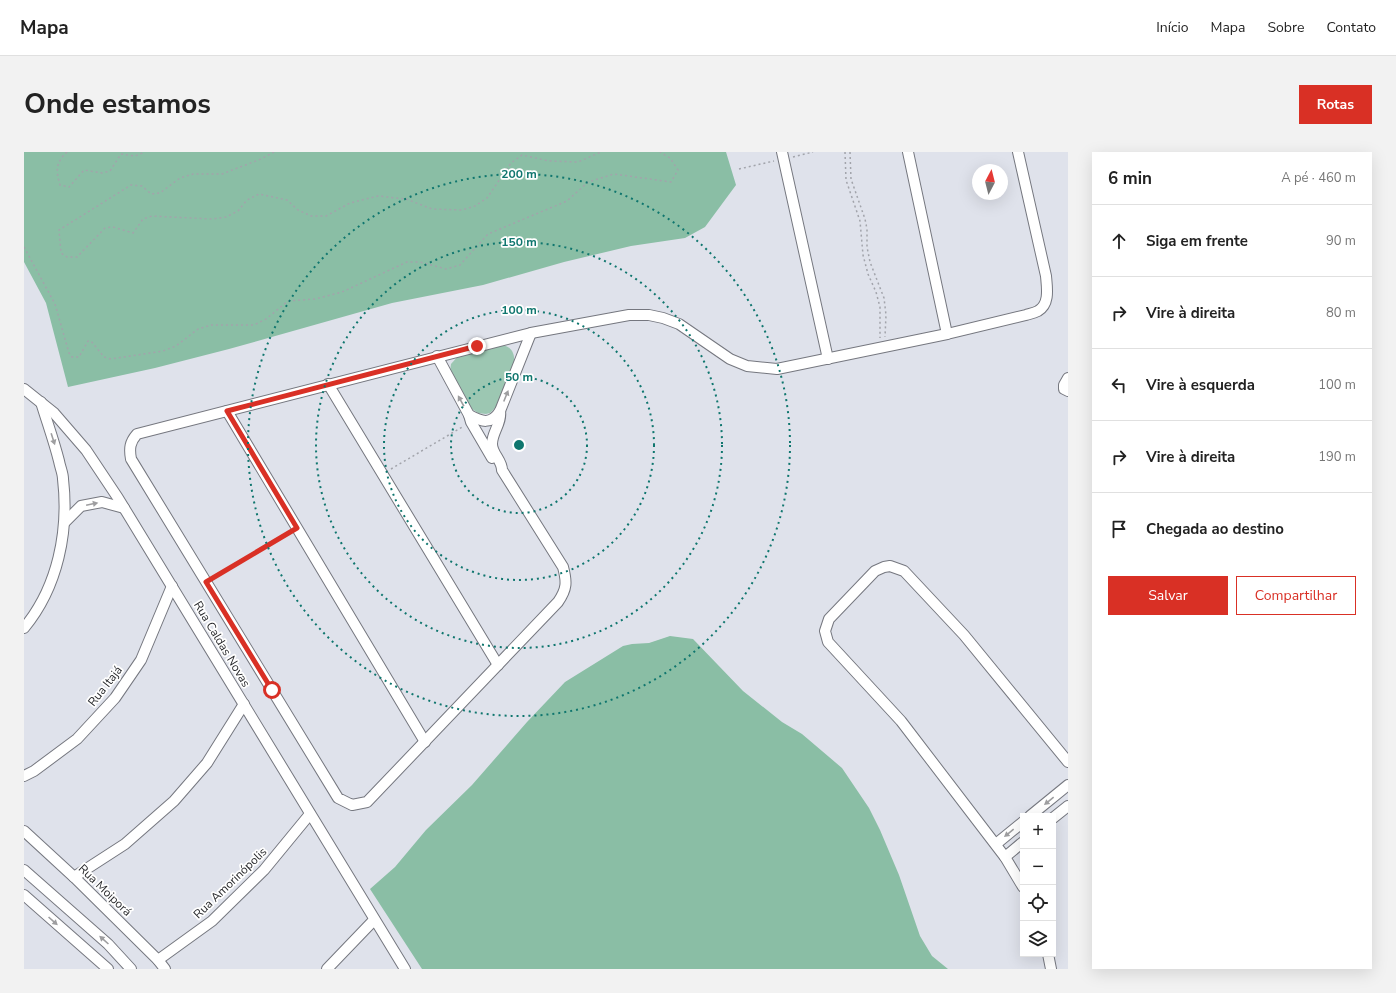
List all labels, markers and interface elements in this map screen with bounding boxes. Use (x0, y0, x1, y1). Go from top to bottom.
text: Mapa (20, 15, 69, 41)
text: Início (1156, 18, 1188, 37)
text: Mapa (1210, 18, 1245, 37)
text: Sobre (1267, 18, 1304, 37)
text: Contato (1326, 18, 1376, 37)
text: Onde estamos (24, 85, 211, 123)
button: Rotas (1299, 85, 1372, 124)
north arrow (972, 164, 1008, 200)
text: 200 m (501, 166, 537, 182)
text: 6 min (1108, 167, 1152, 190)
text: A pé · 460 m (1281, 169, 1356, 187)
icon: ahead (1108, 230, 1130, 252)
text: Siga em frente (1146, 231, 1248, 251)
text: 90 m (1326, 232, 1356, 250)
text: 150 m (501, 234, 537, 250)
text: 100 m (501, 302, 537, 318)
icon: right (1108, 302, 1130, 324)
text: Vire à direita (1146, 303, 1235, 323)
text: 80 m (1326, 304, 1356, 322)
route end (468, 337, 486, 355)
text: 50 m (505, 369, 533, 385)
icon: left (1108, 374, 1130, 396)
text: Vire à esquerda (1146, 375, 1255, 395)
text: 100 m (1318, 376, 1356, 394)
one-way arrow (503, 390, 509, 401)
one-way arrow (458, 395, 465, 407)
one-way arrow (50, 434, 56, 446)
centre of rings (512, 438, 526, 452)
icon: right (1108, 446, 1130, 468)
text: Vire à direita (1146, 447, 1235, 467)
text: 190 m (1318, 448, 1356, 466)
one-way arrow (86, 500, 98, 506)
icon: arrive (1108, 518, 1130, 540)
text: Chegada ao destino (1146, 519, 1284, 539)
button: Salvar (1108, 576, 1228, 615)
button: Compartilhar (1236, 576, 1356, 615)
street label: Rua Caldas Novas (190, 598, 254, 690)
street label: Rua Itajá (84, 663, 126, 709)
route start (263, 681, 281, 699)
one-way arrow (1044, 796, 1055, 805)
map controls (1020, 813, 1056, 957)
button: + (1020, 813, 1056, 849)
one-way arrow (1004, 829, 1015, 838)
street label: Rua Amorinópolis (190, 844, 270, 922)
button: − (1020, 849, 1056, 885)
street label: Rua Moiporá (75, 861, 135, 919)
button: locate (1020, 885, 1056, 921)
one-way arrow (48, 917, 58, 926)
button: layers (1020, 921, 1056, 957)
one-way arrow (99, 936, 109, 945)

